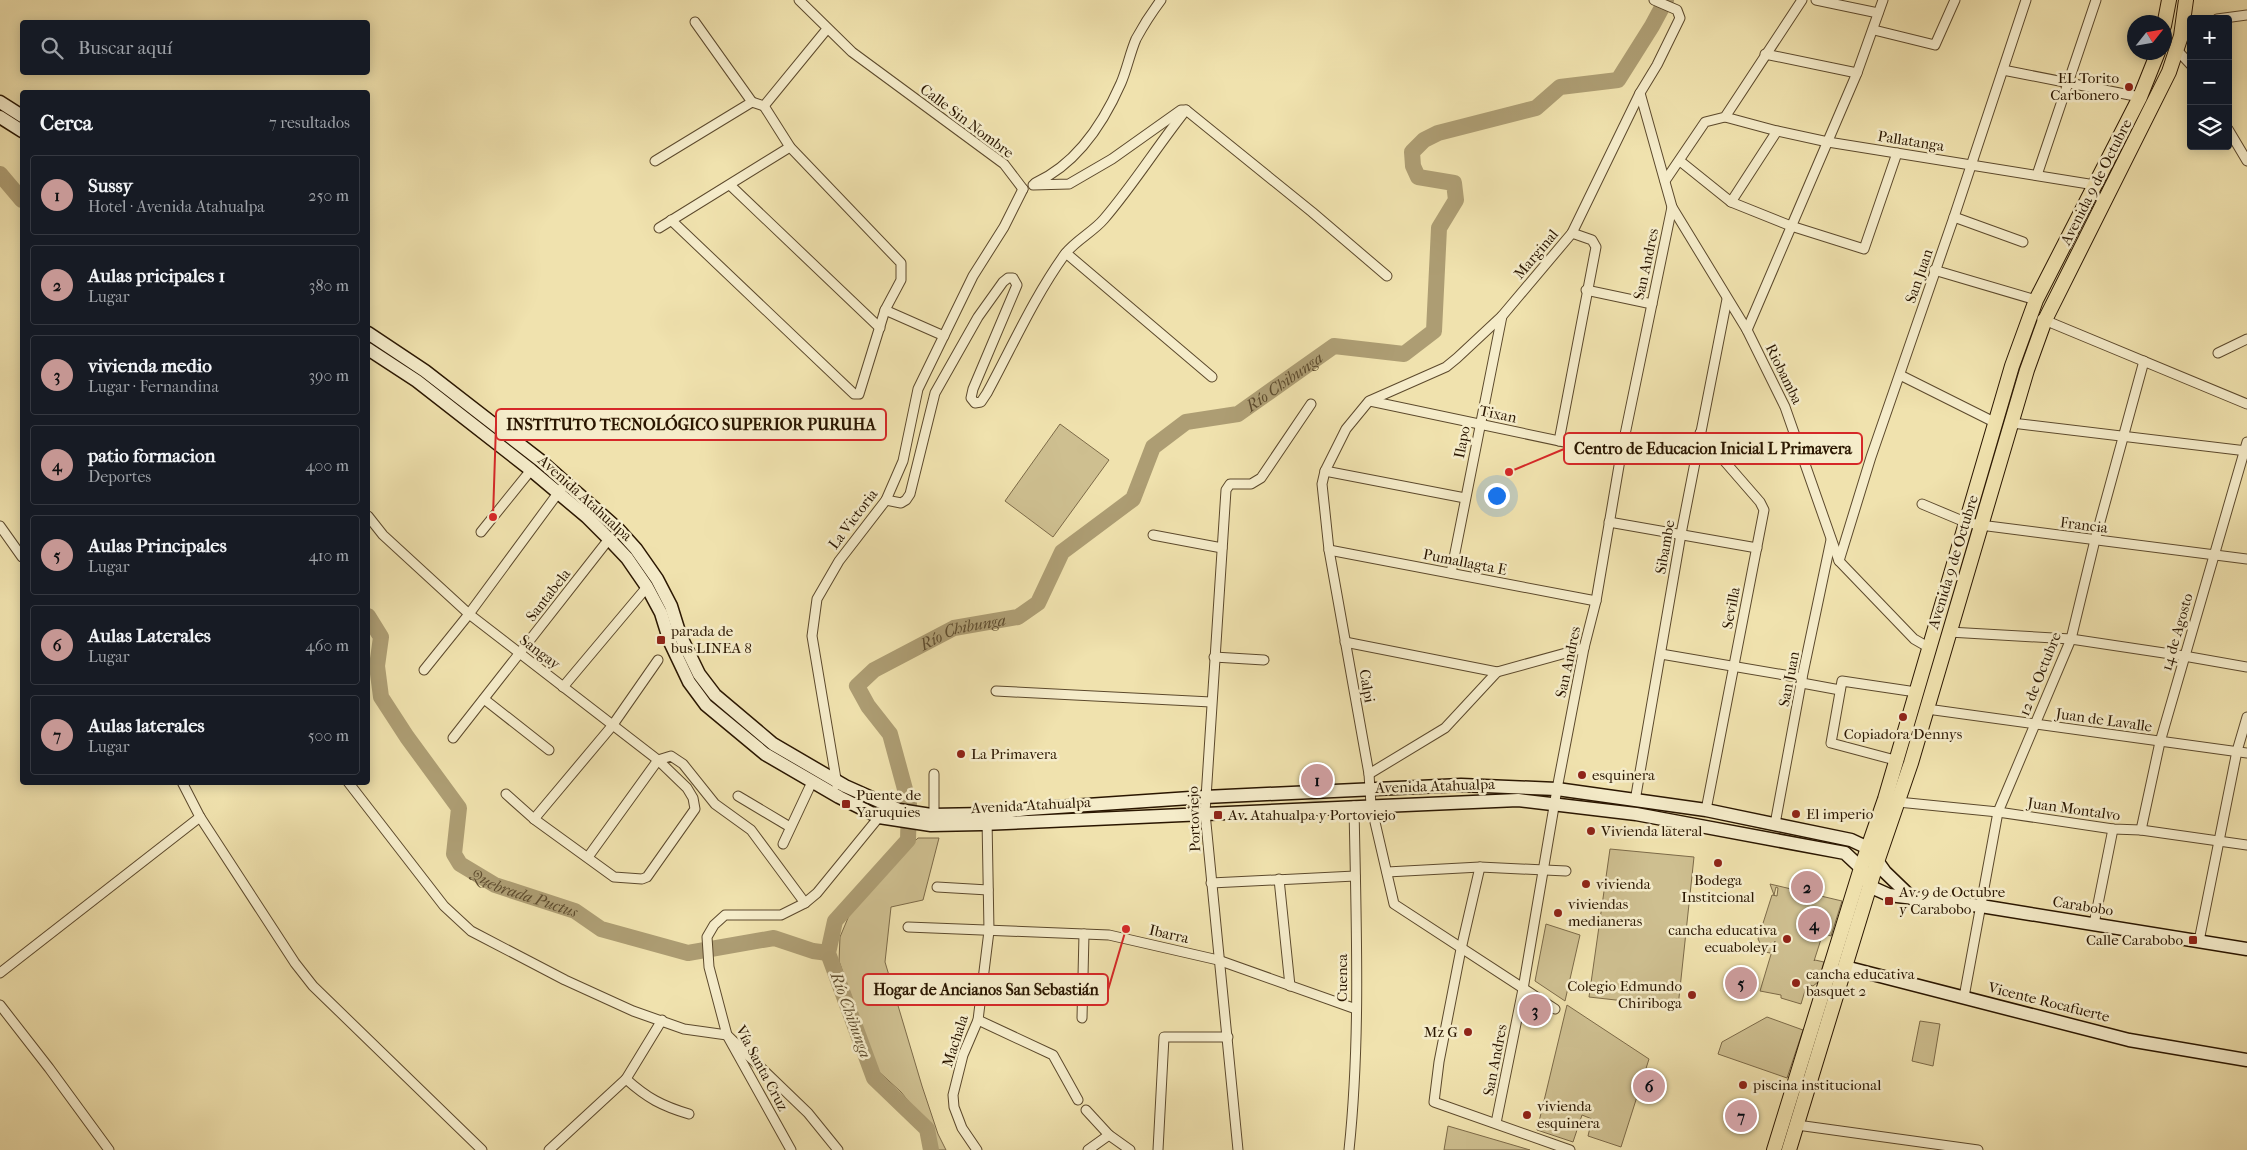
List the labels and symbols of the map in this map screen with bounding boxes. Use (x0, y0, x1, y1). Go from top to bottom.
north arrow (2127, 15, 2172, 60)
place label: EL Torito Carbonero (2050, 69, 2119, 104)
street label: Calle Sin Nombre (917, 80, 1018, 162)
marker: EL Torito Carbonero (2123, 81, 2135, 93)
street label: Avenida 9 de Octubre (2056, 115, 2136, 249)
street label: Pallatanga (1876, 127, 1947, 155)
street label: Marginal (1510, 225, 1562, 283)
street label: San Andres (1630, 226, 1662, 301)
street label: San Juan (1901, 246, 1937, 305)
street label: Riobamba (1762, 341, 1807, 408)
water label: Río Chibunga (1241, 348, 1326, 416)
street label: Tixan (1478, 401, 1519, 427)
callout: INSTITUTO TECNOLÓGICO SUPERIOR PURUHA (496, 409, 886, 440)
text: INSTITUTO TECNOLÓGICO SUPERIOR PURUHA (506, 414, 876, 434)
street label: Ilapo (1450, 424, 1474, 460)
callout: Centro de Educacion Inicial L Primavera (1564, 433, 1862, 464)
text: Centro de Educacion Inicial L Primavera (1574, 439, 1852, 458)
street label: Avenida Atahualpa (534, 450, 636, 546)
your location (1484, 483, 1510, 509)
street label: La Victoria (825, 485, 882, 553)
street label: Avenida 9 de Octubre (1924, 492, 1982, 632)
street label: Francia (2059, 513, 2110, 537)
street label: Sibambe (1651, 518, 1679, 575)
street label: Pumallagta E (1422, 545, 1508, 579)
street label: Santabela (522, 564, 575, 625)
street label: Sevilla (1718, 585, 1744, 630)
street label: 14 de Agosto (2157, 591, 2197, 673)
water label: Río Chibunga (916, 610, 1007, 654)
place label: parada de bus LINEA 8 (670, 622, 752, 657)
street label: San Andres (1552, 624, 1584, 699)
street label: 12 de Octubre (2015, 629, 2065, 719)
street label: Sangay (516, 631, 565, 674)
marker: parada de bus LINEA 8 (655, 634, 667, 646)
street label: San Juan (1775, 649, 1803, 708)
street label: Calpi (1355, 668, 1379, 705)
street label: Juan de Lavalle (2054, 704, 2154, 736)
marker: Copiadora Dennys (1897, 711, 1909, 723)
place label: Copiadora Dennys (1844, 725, 1963, 743)
place label: La Primavera (971, 745, 1058, 763)
marker: La Primavera (955, 748, 967, 760)
pin: 1 (1301, 761, 1333, 799)
place label: esquinera (1592, 766, 1656, 784)
marker: esquinera (1576, 769, 1588, 781)
street label: Avenida Atahualpa (1374, 775, 1496, 797)
street label: Portoviejo (1184, 785, 1204, 852)
place label: Puente de Yaruquies (855, 786, 922, 821)
street label: Avenida Atahualpa (970, 793, 1093, 817)
street label: Juan Montalvo (2025, 793, 2122, 824)
marker: Puente de Yaruquies (840, 798, 852, 810)
place label: El imperio (1806, 805, 1874, 823)
place label: Av. Atahualpa y Portoviejo (1227, 806, 1396, 824)
marker: El imperio (1790, 808, 1802, 820)
marker: Av. Atahualpa y Portoviejo (1212, 809, 1224, 821)
place label: Vivienda lateral (1600, 822, 1702, 840)
marker: Vivienda lateral (1585, 825, 1597, 837)
marker: Bodega Institcional (1712, 857, 1724, 869)
water label: Quebrada Puctus (467, 863, 581, 921)
pin: 2 (1791, 868, 1823, 906)
place label: Bodega Institcional (1681, 871, 1755, 906)
place label: vivienda (1596, 875, 1652, 893)
marker: vivienda (1580, 878, 1592, 890)
place label: Av. 9 de Octubre y Carabobo (1898, 883, 2006, 918)
street label: Carabobo (2051, 892, 2115, 920)
place label: viviendas medianeras (1568, 895, 1643, 930)
marker: Av. 9 de Octubre y Carabobo (1883, 895, 1895, 907)
pin: 4 (1798, 905, 1830, 943)
marker: viviendas medianeras (1552, 907, 1564, 919)
street label: Ibarra (1147, 921, 1192, 948)
place label: cancha educativa ecuaboley 1 (1668, 921, 1778, 956)
place label: Calle Carabobo (2086, 931, 2183, 949)
marker: cancha educativa ecuaboley 1 (1781, 933, 1793, 945)
marker: Calle Carabobo (2187, 934, 2199, 946)
street label: Cuenca (1333, 953, 1351, 1002)
pin: 5 (1725, 964, 1757, 1002)
place label: cancha educativa basquet 2 (1805, 965, 1916, 1000)
water label: Río Chibunga (826, 969, 875, 1060)
callout: Hogar de Ancianos San Sebastián (863, 974, 1108, 1005)
place label: Colegio Edmundo Chiriboga (1567, 977, 1683, 1012)
marker: cancha educativa basquet 2 (1790, 977, 1802, 989)
street label: Vicente Rocafuerte (1985, 978, 2112, 1026)
text: Hogar de Ancianos San Sebastián (873, 980, 1100, 1000)
marker: Colegio Edmundo Chiriboga (1686, 989, 1698, 1001)
pin: 3 (1519, 991, 1551, 1029)
street label: Machala (938, 1012, 972, 1069)
street label: Vía Santa Cruz (731, 1021, 792, 1114)
street label: San Andres (1479, 1022, 1511, 1097)
place label: Mz G (1424, 1023, 1458, 1041)
marker: Mz G (1462, 1026, 1474, 1038)
pin: 6 (1633, 1067, 1665, 1105)
place label: piscina institucional (1752, 1076, 1881, 1094)
marker: piscina institucional (1737, 1079, 1749, 1091)
place label: vivienda esquinera (1537, 1097, 1601, 1132)
pin: 7 (1725, 1097, 1757, 1135)
marker: vivienda esquinera (1521, 1109, 1533, 1121)

